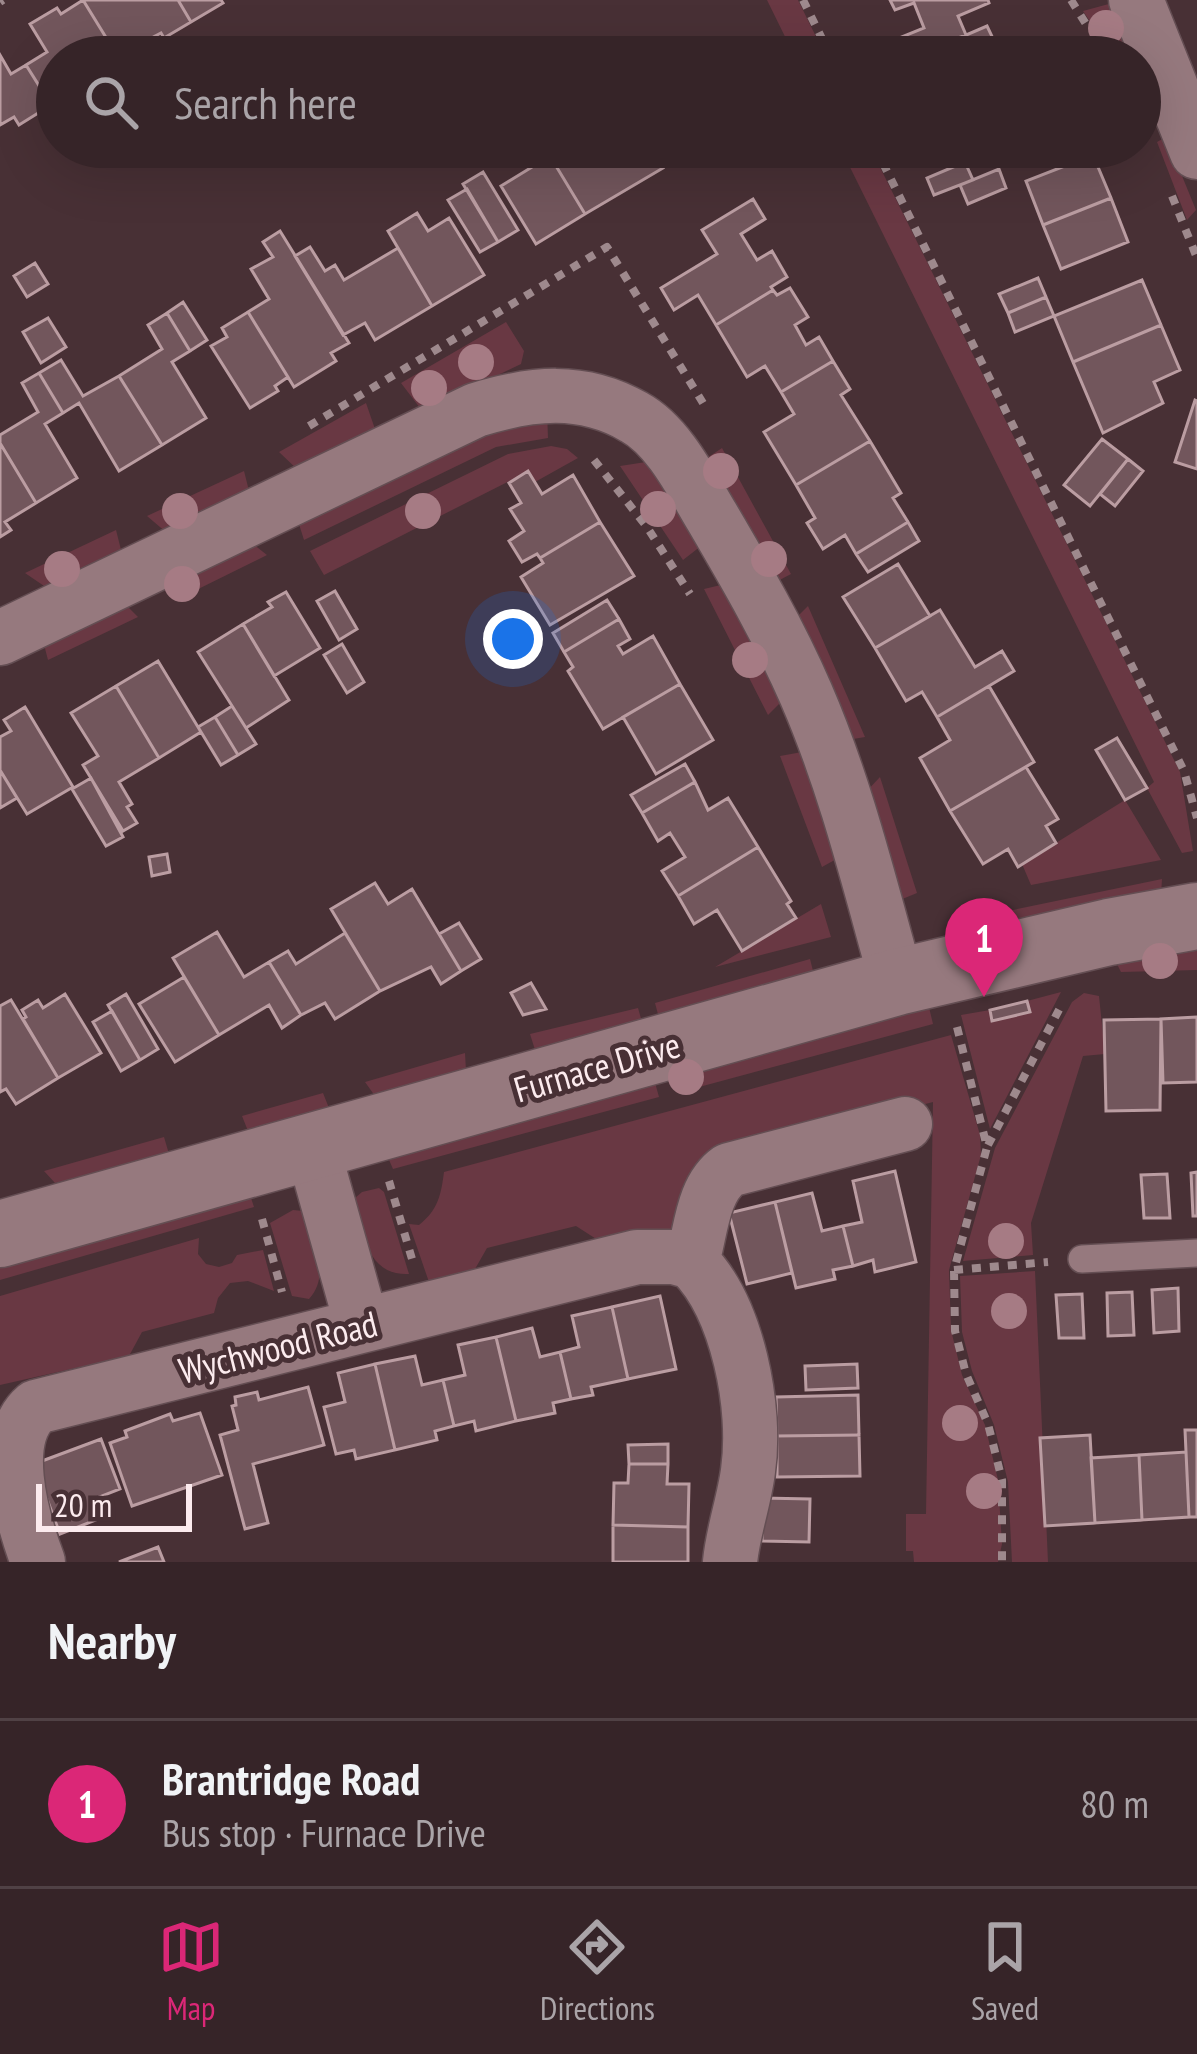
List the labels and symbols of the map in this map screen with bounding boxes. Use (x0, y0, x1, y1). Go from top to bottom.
your location (483, 609, 543, 669)
pin: 1 (945, 898, 1023, 997)
street label: Furnace Drive (508, 1020, 685, 1113)
street label: Wychwood Road (174, 1299, 382, 1394)
scale bar (36, 1478, 192, 1531)

